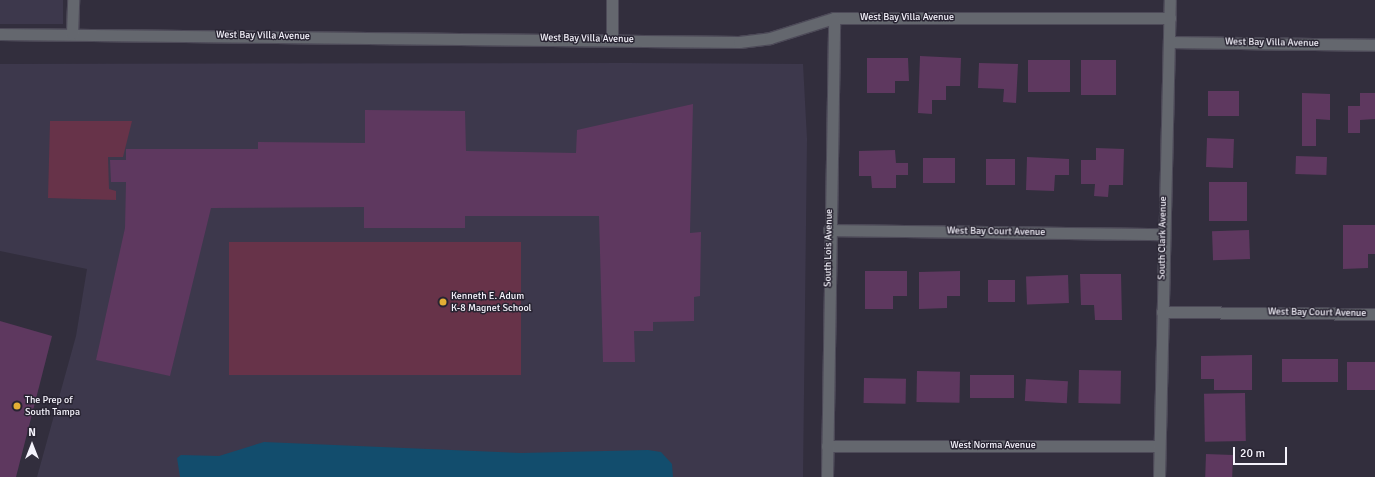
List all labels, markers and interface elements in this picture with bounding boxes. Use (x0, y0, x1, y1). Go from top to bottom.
street label: West Bay Villa Avenue (860, 12, 954, 24)
street label: West Bay Villa Avenue (216, 29, 310, 43)
street label: West Bay Villa Avenue (540, 32, 634, 46)
street label: West Bay Villa Avenue (1225, 36, 1319, 50)
street label: South Clark Avenue (1156, 196, 1170, 280)
street label: South Lois Avenue (822, 209, 836, 287)
street label: West Bay Court Avenue (947, 225, 1045, 239)
place label: Kenneth E. Adum K-8 Magnet School (451, 290, 532, 314)
marker: Kenneth E. Adum K-8 Magnet School (438, 297, 448, 307)
street label: West Bay Court Avenue (1268, 306, 1366, 320)
place label: The Prep of South Tampa (25, 394, 80, 418)
marker: The Prep of South Tampa (12, 401, 22, 411)
north arrow (12, 425, 52, 465)
text: N (28, 426, 36, 439)
scale bar (1235, 439, 1289, 465)
street label: West Norma Avenue (950, 440, 1036, 452)
text: 20 m (1240, 446, 1265, 461)

